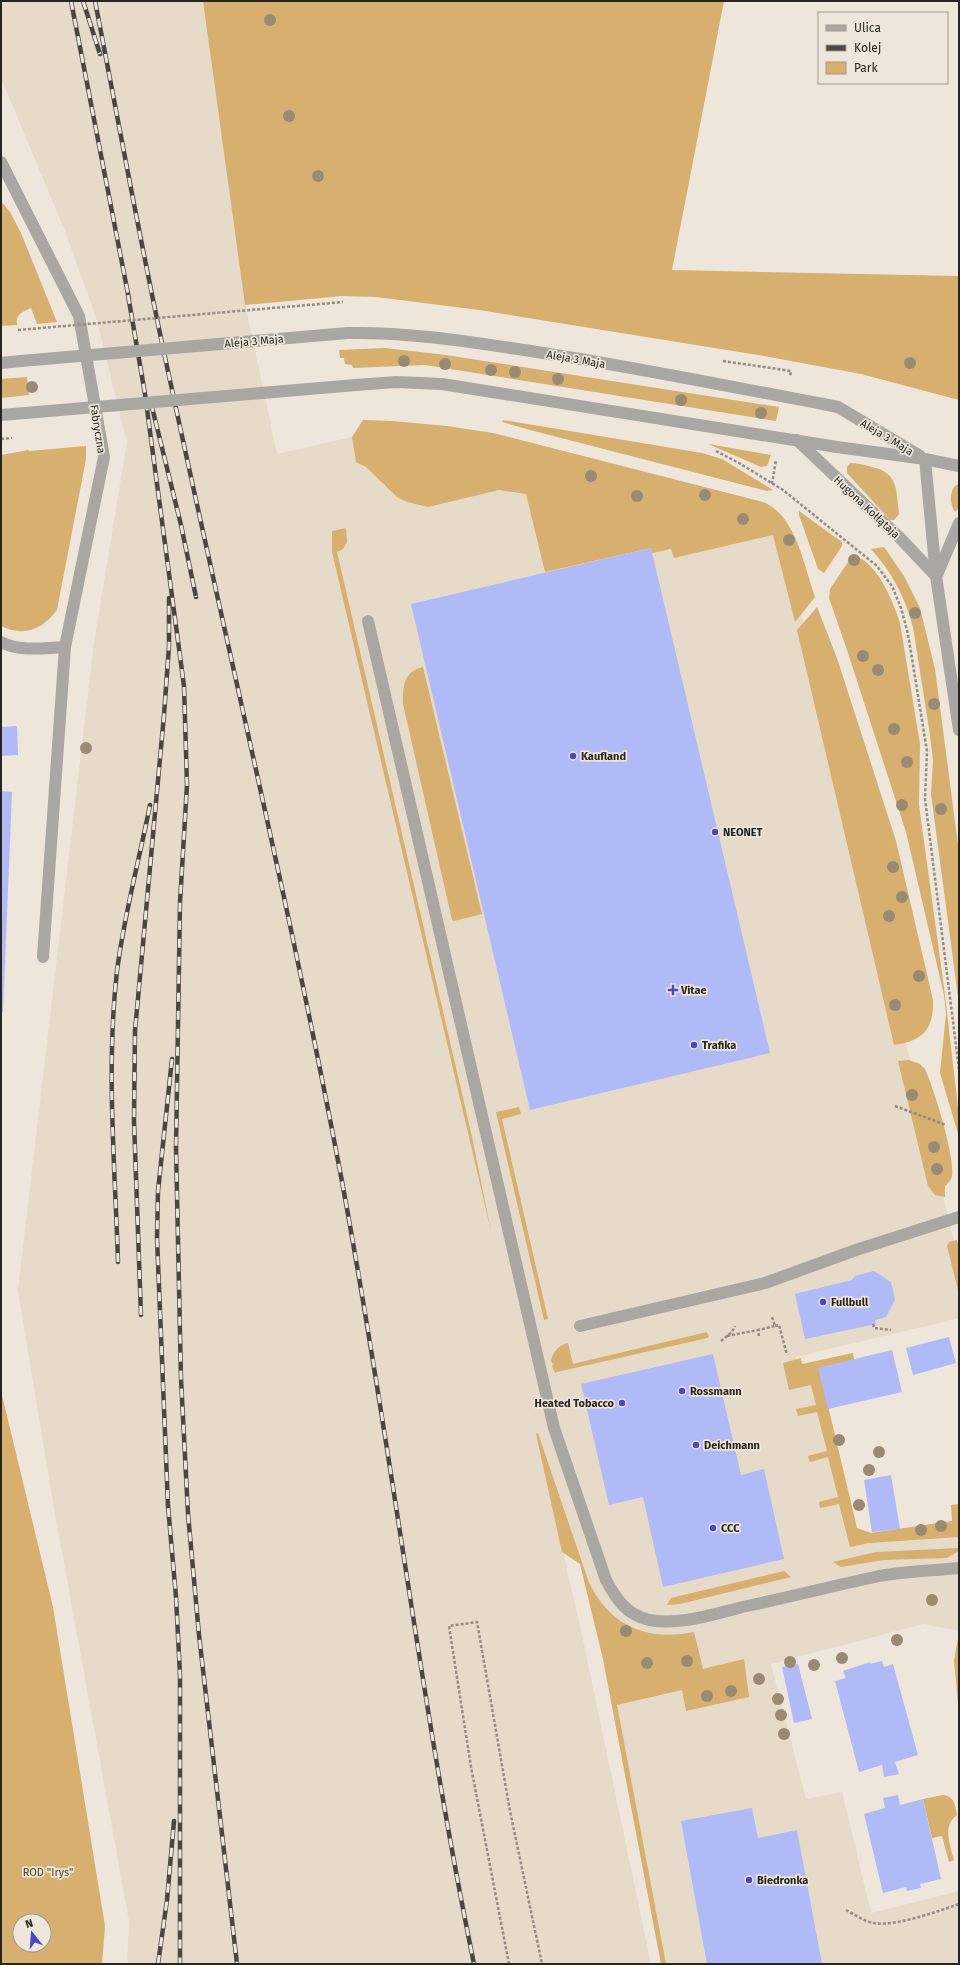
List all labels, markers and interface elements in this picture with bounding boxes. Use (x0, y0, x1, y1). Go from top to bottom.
legend (818, 12, 948, 84)
text: Ulica (854, 21, 881, 35)
text: Kolej (854, 41, 881, 55)
text: Park (854, 61, 878, 75)
street label: Aleja 3 Maja (224, 332, 284, 351)
street label: Aleja 3 Maja (546, 348, 606, 371)
street label: Fabryczna (87, 404, 108, 454)
street label: Aleja 3 Maja (858, 417, 916, 458)
street label: Hugona Kołłątaja (831, 473, 902, 541)
place label: Kaufland (581, 750, 626, 763)
marker: Kaufland (568, 751, 578, 761)
place label: NEONET (723, 826, 763, 839)
marker: NEONET (710, 827, 720, 837)
place label: Vitae (680, 984, 707, 997)
marker: Vitae (668, 985, 678, 995)
place label: Trafika (702, 1039, 736, 1052)
marker: Trafika (689, 1040, 699, 1050)
place label: Fullbull (831, 1296, 869, 1309)
marker: Fullbull (818, 1297, 828, 1307)
place label: Rossmann (690, 1385, 742, 1398)
marker: Rossmann (677, 1386, 687, 1396)
place label: Heated Tobacco (535, 1397, 615, 1410)
marker: Heated Tobacco (617, 1398, 627, 1408)
place label: Deichmann (704, 1439, 760, 1452)
marker: Deichmann (691, 1440, 701, 1450)
place label: CCC (721, 1522, 740, 1535)
marker: CCC (708, 1523, 718, 1533)
park label: ROD "Irys" (23, 1866, 73, 1879)
place label: Biedronka (757, 1874, 808, 1887)
marker: Biedronka (744, 1875, 754, 1885)
north arrow (12, 1913, 52, 1953)
text: N (24, 1917, 35, 1931)

